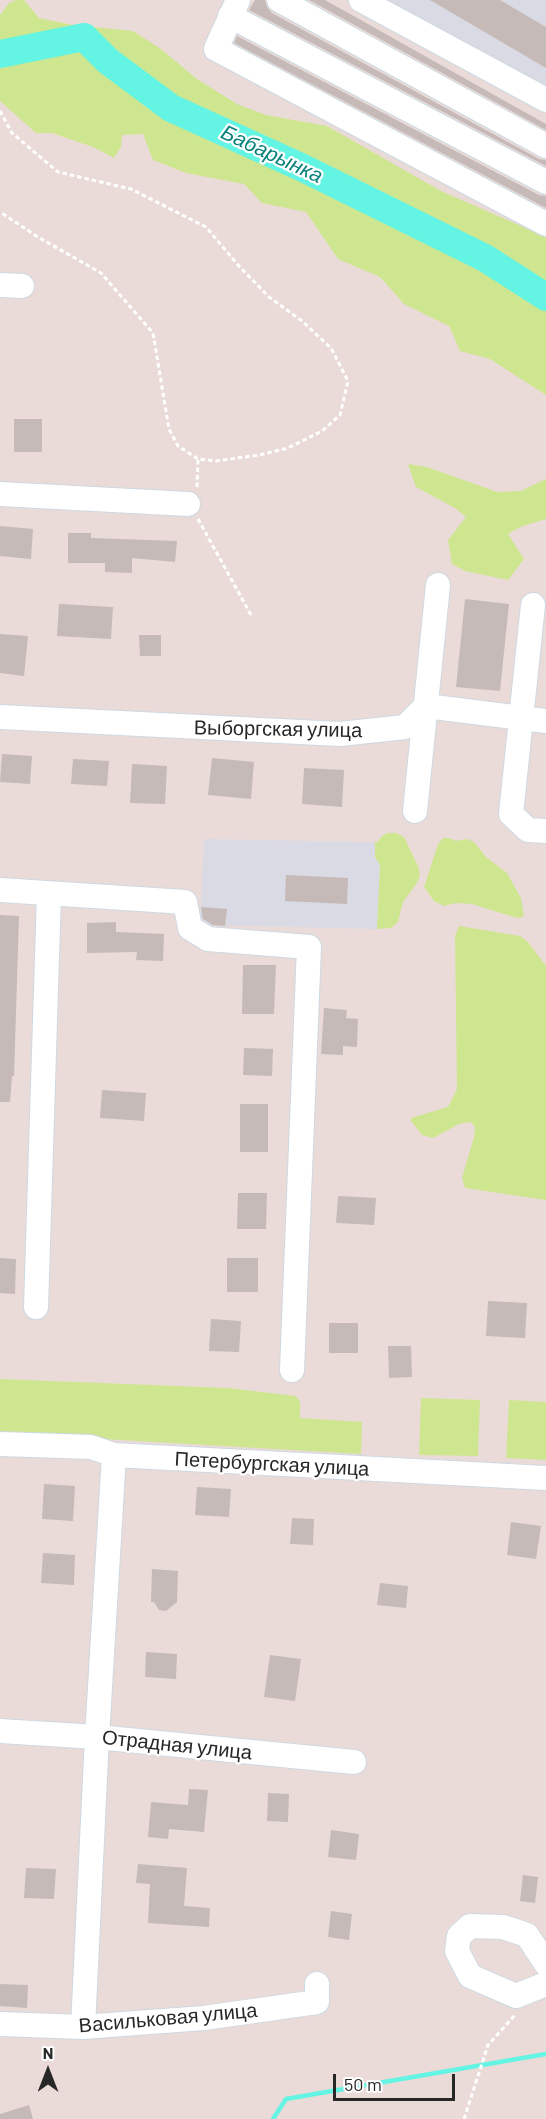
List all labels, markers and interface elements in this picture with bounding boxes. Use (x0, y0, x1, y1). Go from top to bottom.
water label: Бабарынка (217, 120, 327, 188)
street label: Выборгская улица (194, 716, 362, 742)
street label: Петербургская улица (174, 1447, 370, 1481)
street label: Отрадная улица (101, 1725, 253, 1765)
street label: Васильковая улица (78, 1998, 258, 2038)
north arrow (18, 2041, 78, 2101)
text: N (43, 2043, 53, 2062)
scale bar (336, 2062, 458, 2100)
text: 50 m (344, 2073, 382, 2095)

